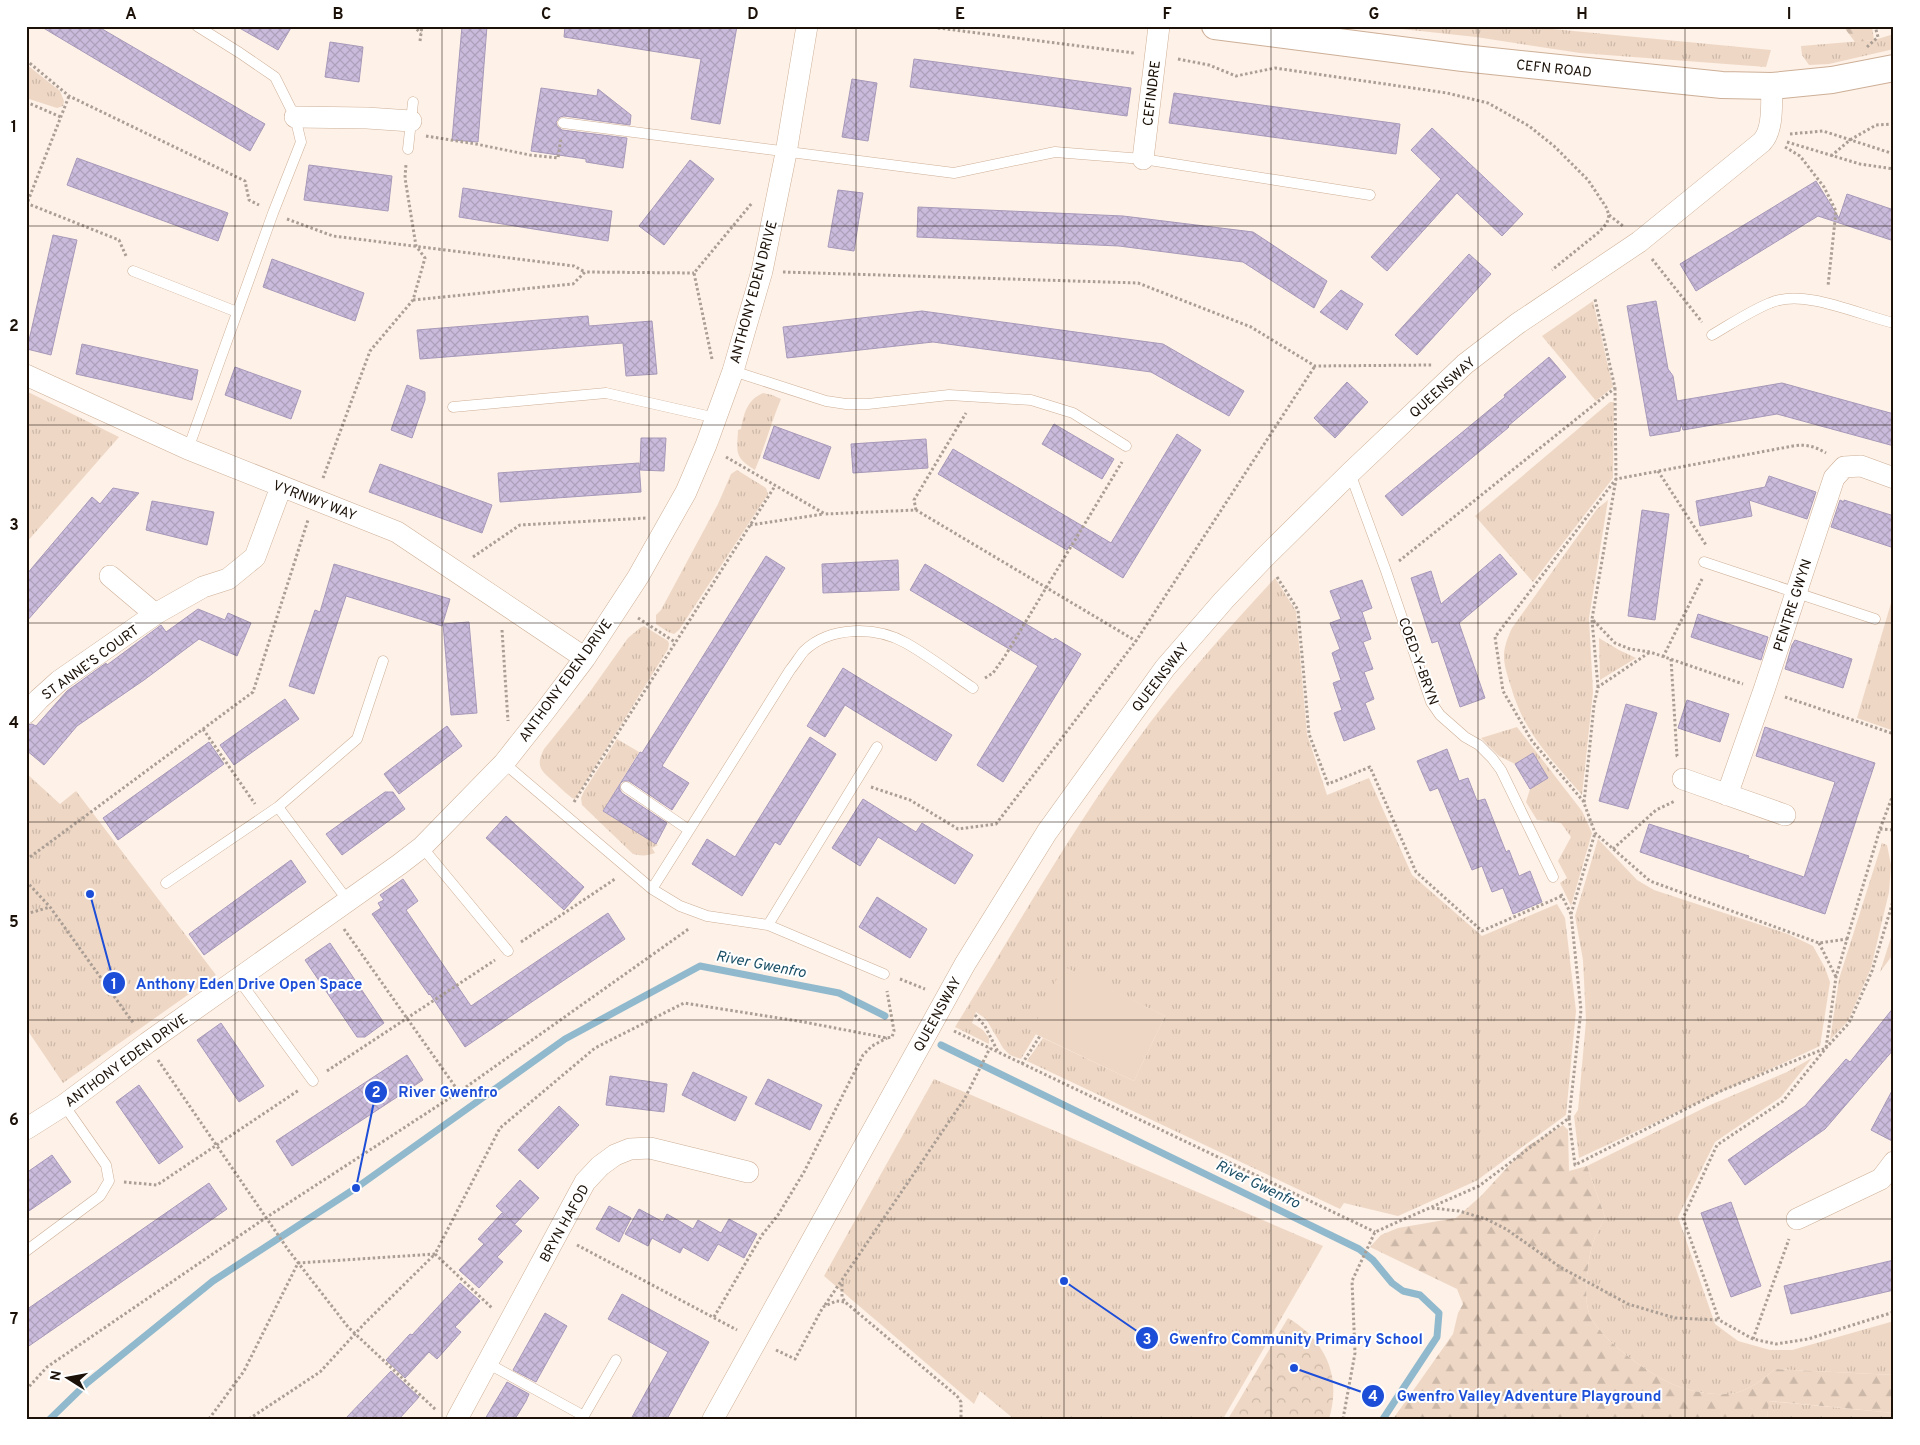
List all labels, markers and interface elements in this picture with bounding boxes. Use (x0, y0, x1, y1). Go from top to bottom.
text: A (125, 5, 137, 25)
text: B (332, 5, 344, 25)
text: C (541, 5, 551, 25)
text: D (747, 5, 759, 25)
text: E (955, 5, 965, 25)
text: F (1162, 5, 1172, 25)
text: G (1369, 5, 1379, 25)
text: H (1576, 5, 1588, 25)
text: I (1787, 5, 1791, 25)
street label: CEFN ROAD (1515, 57, 1593, 82)
street label: CEFINDRE (1140, 59, 1165, 127)
text: 1 (11, 118, 17, 138)
street label: ANTHONY EDEN DRIVE (727, 219, 782, 366)
text: 2 (9, 317, 19, 337)
street label: QUEENSWAY (1407, 354, 1479, 422)
street label: VYRNWY WAY (270, 478, 359, 525)
text: 3 (9, 516, 19, 536)
street label: PENTRE GWYN (1771, 557, 1816, 654)
street label: COED-Y-BRYN (1394, 615, 1441, 708)
street label: ANTHONY EDEN DRIVE (516, 616, 616, 746)
street label: ST ANNE'S COURT (39, 622, 143, 704)
street label: QUEENSWAY (1129, 640, 1193, 716)
text: 4 (9, 714, 19, 734)
text: 5 (9, 913, 19, 933)
water label: River Gwenfro (714, 947, 807, 984)
callout: Anthony Eden Drive Open Space (101, 968, 373, 998)
street label: QUEENSWAY (911, 974, 966, 1055)
text: 1 (111, 976, 117, 995)
text: Anthony Eden Drive Open Space (136, 976, 362, 995)
street label: ANTHONY EDEN DRIVE (62, 1011, 192, 1111)
callout: River Gwenfro (363, 1077, 507, 1107)
text: 2 (371, 1084, 381, 1103)
text: River Gwenfro (398, 1084, 498, 1103)
text: 6 (9, 1111, 19, 1131)
water label: River Gwenfro (1212, 1157, 1303, 1214)
street label: BRYN HAFOD (537, 1182, 594, 1266)
text: 7 (10, 1310, 18, 1330)
callout: Gwenfro Community Primary School (1134, 1323, 1433, 1353)
text: 3 (1143, 1331, 1152, 1350)
text: Gwenfro Community Primary School (1169, 1331, 1423, 1350)
north arrow (42, 1352, 92, 1402)
text: N (47, 1369, 66, 1382)
callout: Gwenfro Valley Adventure Playground (1361, 1381, 1671, 1411)
text: 4 (1368, 1388, 1378, 1407)
text: Gwenfro Valley Adventure Playground (1397, 1388, 1661, 1407)

